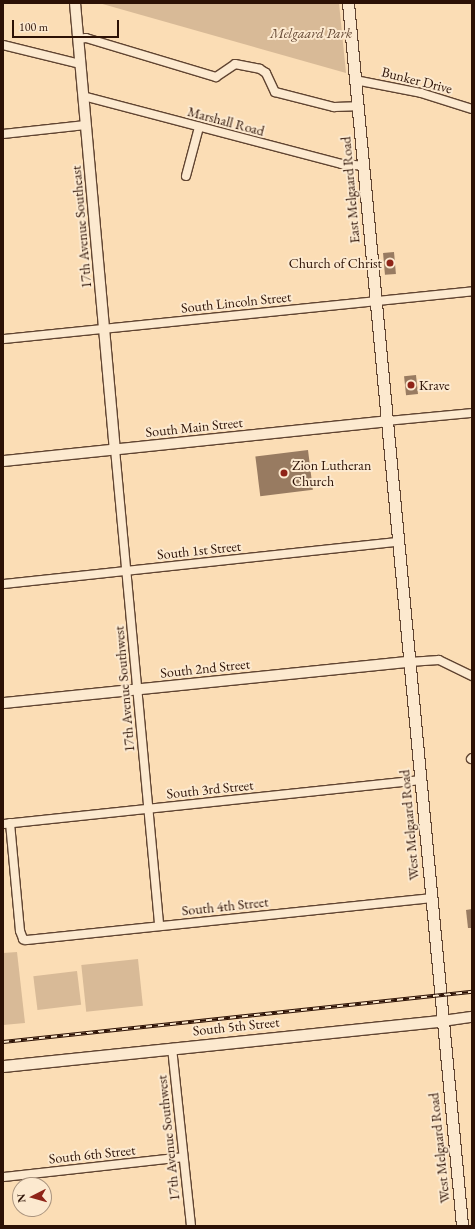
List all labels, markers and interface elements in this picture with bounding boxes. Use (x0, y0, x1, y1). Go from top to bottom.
scale bar (14, 12, 121, 38)
text: 100 m (19, 19, 48, 35)
park label: Melgaard Park (270, 25, 352, 41)
street label: Bunker Drive (380, 63, 454, 97)
street label: Marshall Road (186, 103, 266, 139)
street label: East Melgaard Road (337, 136, 363, 244)
street label: 17th Avenue Southeast (67, 165, 95, 289)
place label: Church of Christ (289, 255, 382, 271)
marker: Church of Christ (385, 258, 395, 268)
street label: South Lincoln Street (180, 288, 292, 316)
place label: Krave (419, 377, 450, 393)
marker: Krave (406, 380, 416, 390)
street label: South Main Street (145, 414, 243, 440)
place label: Zion Lutheran Church (292, 457, 371, 490)
marker: Zion Lutheran Church (279, 468, 289, 478)
street label: South 1st Street (156, 537, 242, 563)
street label: 17th Avenue Southwest (110, 625, 138, 753)
street label: South 2nd Street (159, 655, 251, 681)
street label: West Melgaard Road (396, 769, 422, 881)
street label: South 3rd Street (166, 776, 254, 802)
street label: South 4th Street (181, 893, 269, 919)
street label: South 5th Street (192, 1013, 280, 1039)
street label: 17th Avenue Southwest (153, 1074, 183, 1202)
street label: West Melgaard Road (425, 1092, 453, 1204)
street label: South 6th Street (48, 1141, 136, 1167)
north arrow (12, 1177, 52, 1217)
text: N (14, 1193, 28, 1203)

